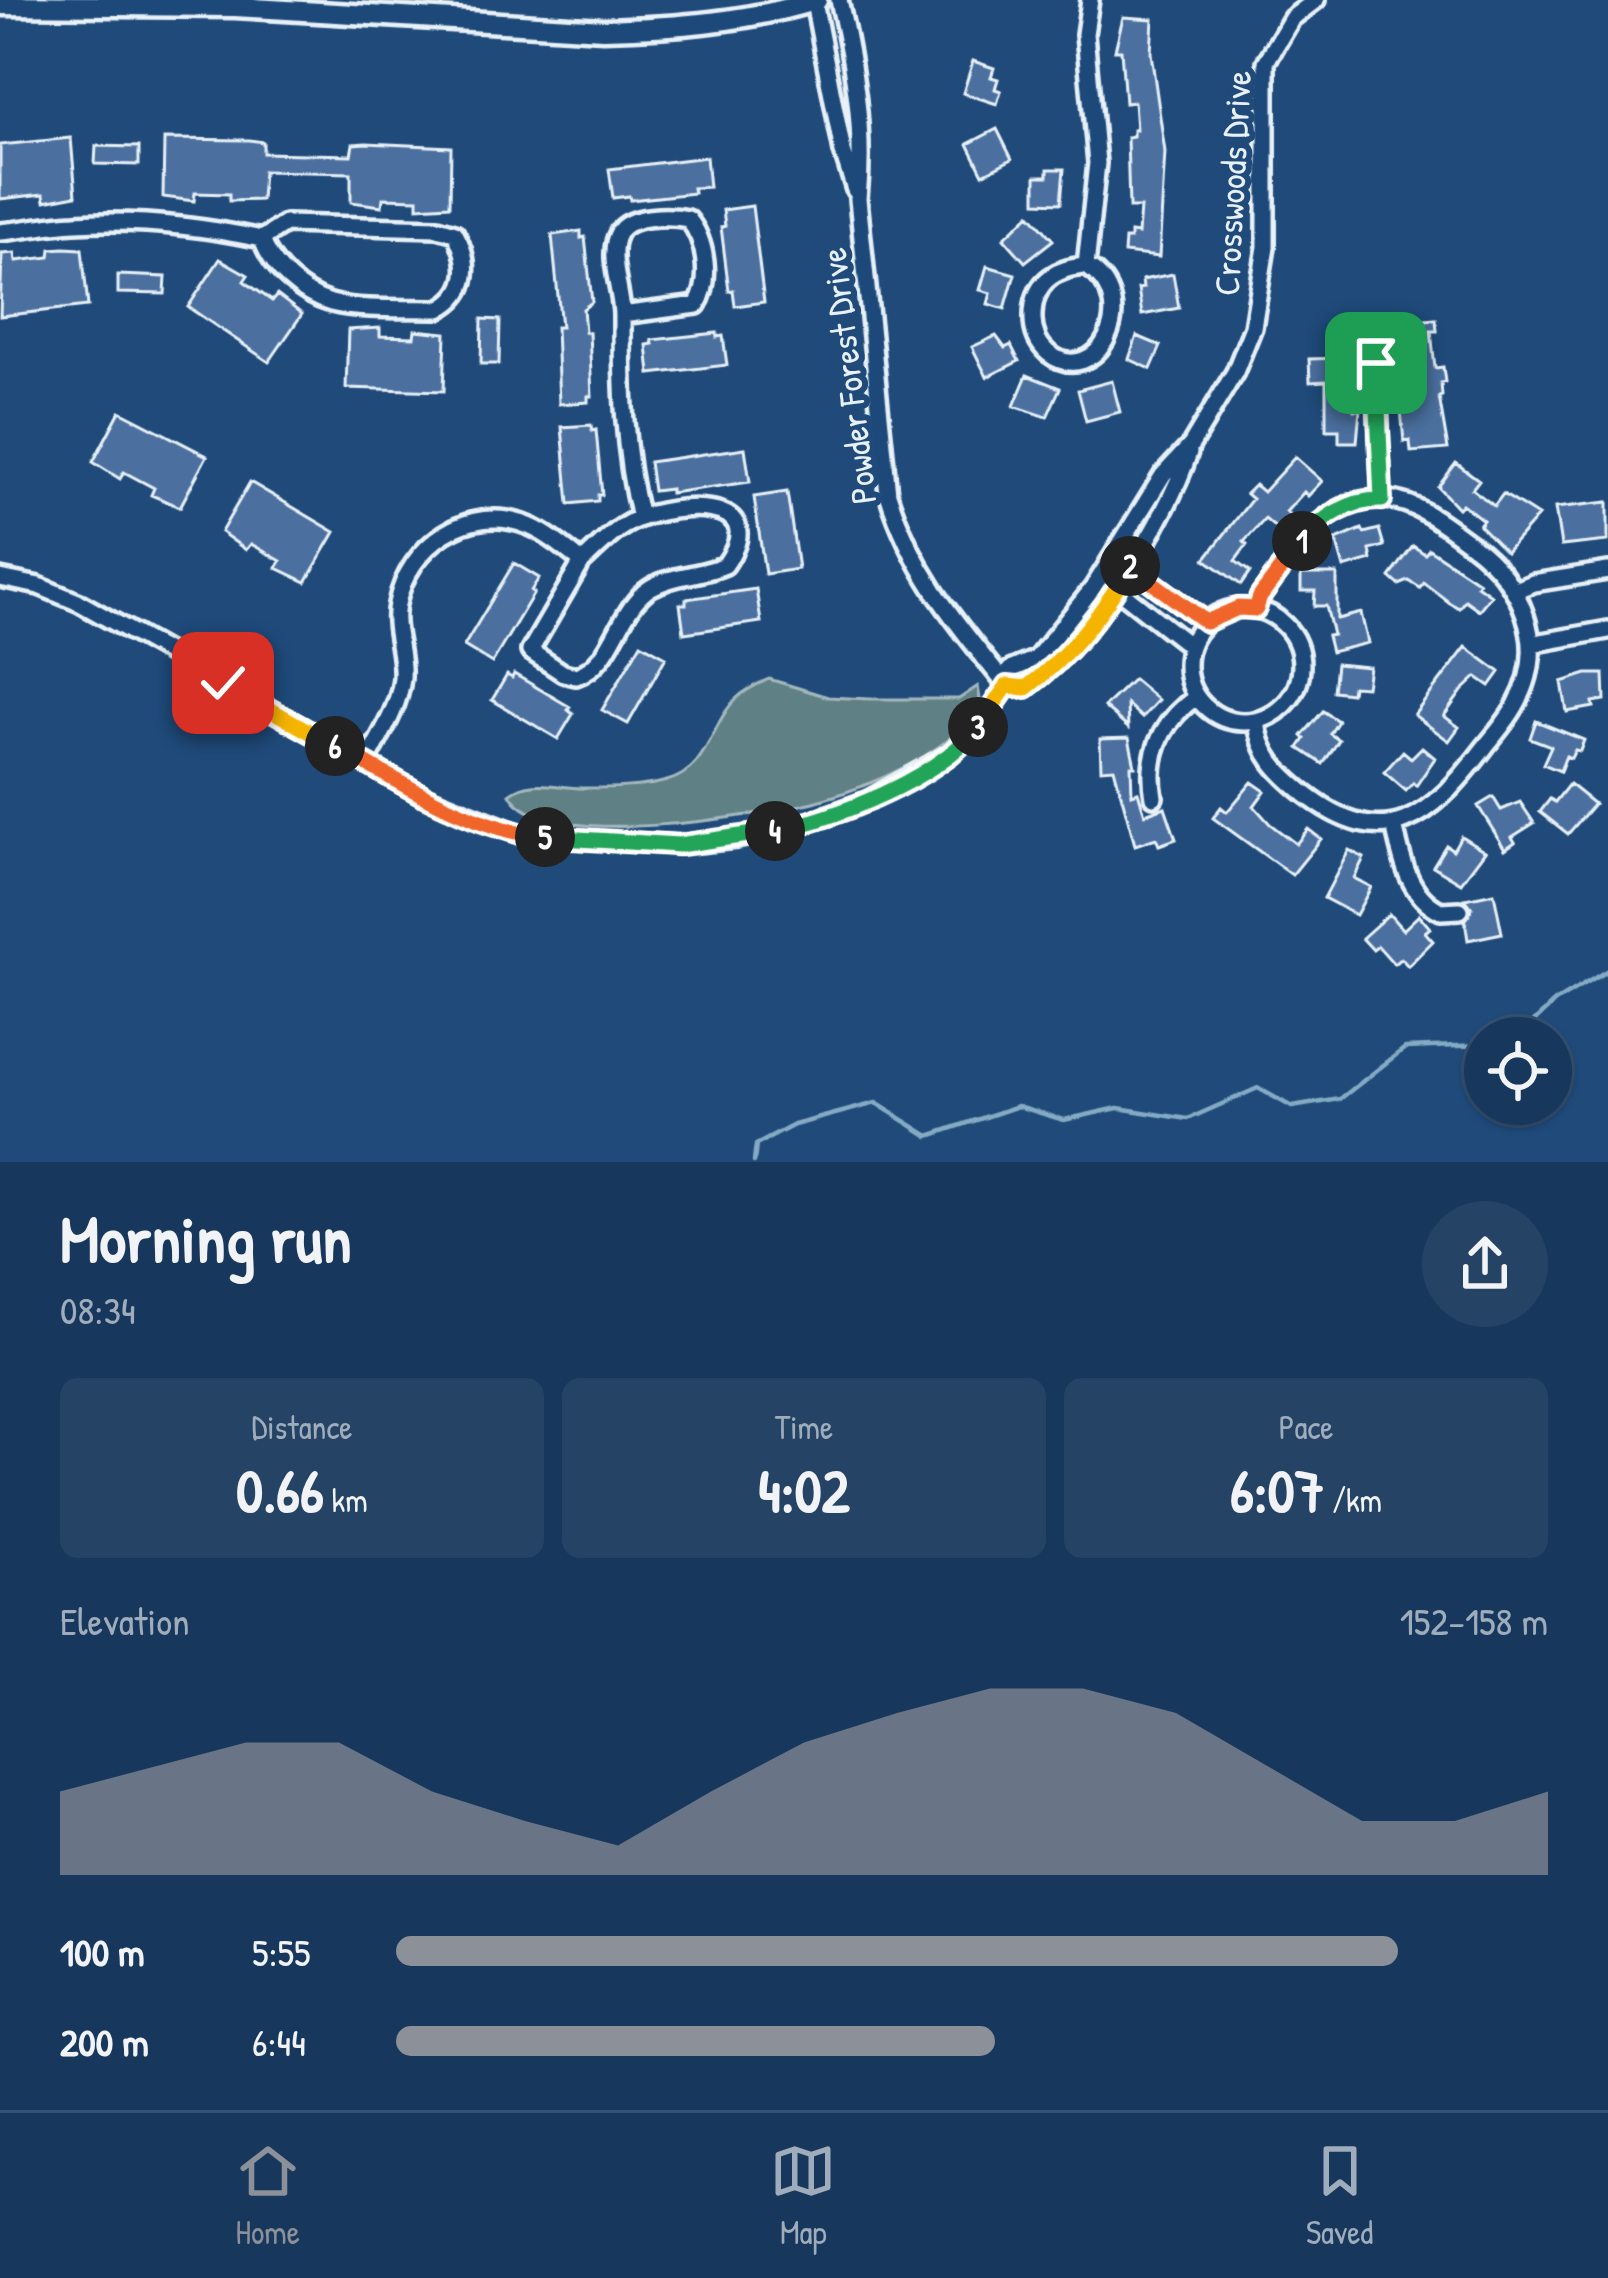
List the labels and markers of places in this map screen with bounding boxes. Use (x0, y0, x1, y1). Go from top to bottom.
pin (1325, 312, 1427, 414)
pin: 1 (1272, 511, 1332, 571)
pin: 2 (1100, 536, 1160, 596)
pin (172, 632, 274, 734)
pin: 3 (948, 697, 1008, 757)
pin: 6 (305, 716, 365, 776)
pin: 4 (745, 801, 805, 861)
pin: 5 (515, 807, 575, 867)

